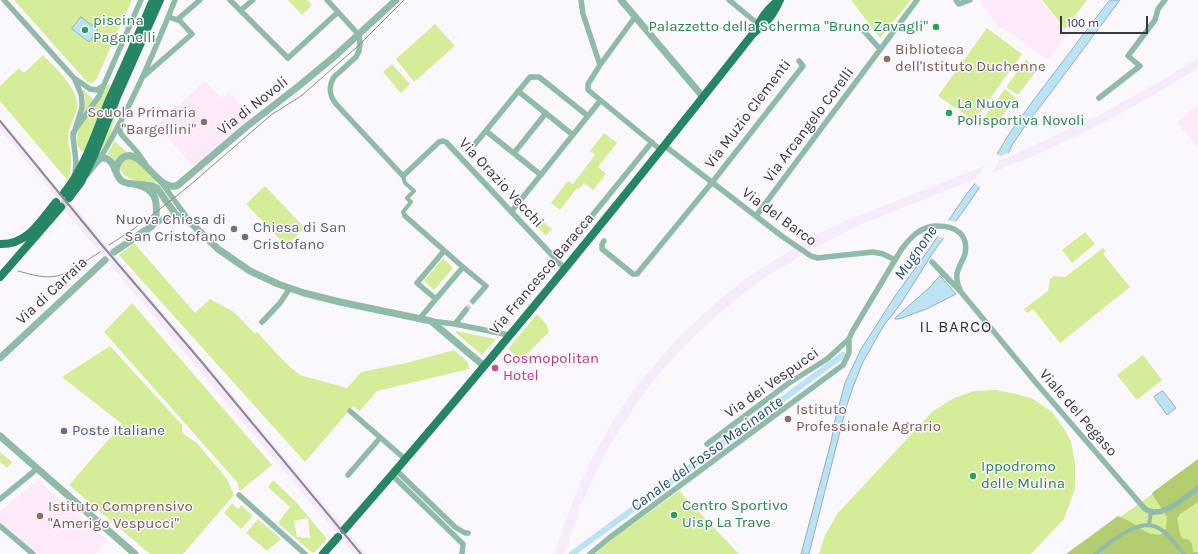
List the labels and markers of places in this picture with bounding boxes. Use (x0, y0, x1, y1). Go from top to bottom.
place label: piscina Paganelli (93, 12, 156, 47)
place label: Palazzetto della Scherma "Bruno Zavagli" (649, 18, 928, 36)
marker: Palazzetto della Scherma "Bruno Zavagli" (931, 22, 941, 32)
marker: piscina Paganelli (80, 25, 90, 35)
place label: Biblioteca dell'Istituto Duchenne (895, 41, 1046, 76)
marker: Biblioteca dell'Istituto Duchenne (882, 54, 892, 64)
place label: La Nuova Polisportiva Novoli (957, 95, 1085, 130)
place label: Scuola Primaria "Bargellini" (87, 104, 196, 139)
marker: La Nuova Polisportiva Novoli (944, 108, 954, 118)
marker: Scuola Primaria "Bargellini" (199, 117, 209, 127)
place label: Nuova Chiesa di San Cristofano (116, 211, 226, 246)
place label: Chiesa di San Cristofano (253, 219, 346, 254)
marker: Nuova Chiesa di San Cristofano (229, 224, 239, 234)
marker: Chiesa di San Cristofano (240, 232, 250, 242)
place label: Cosmopolitan Hotel (503, 350, 599, 385)
marker: Cosmopolitan Hotel (490, 363, 500, 373)
place label: Istituto Professionale Agrario (796, 401, 941, 436)
marker: Istituto Professionale Agrario (783, 414, 793, 424)
place label: Poste Italiane (72, 422, 165, 440)
marker: Poste Italiane (59, 426, 69, 436)
place label: Ippodromo delle Mulina (981, 458, 1065, 493)
marker: Ippodromo delle Mulina (968, 471, 978, 481)
place label: Centro Sportivo Uisp La Trave (682, 497, 788, 532)
place label: Istituto Comprensivo "Amerigo Vespucci" (48, 498, 193, 533)
marker: Centro Sportivo Uisp La Trave (669, 510, 679, 520)
marker: Istituto Comprensivo "Amerigo Vespucci" (35, 511, 45, 521)

